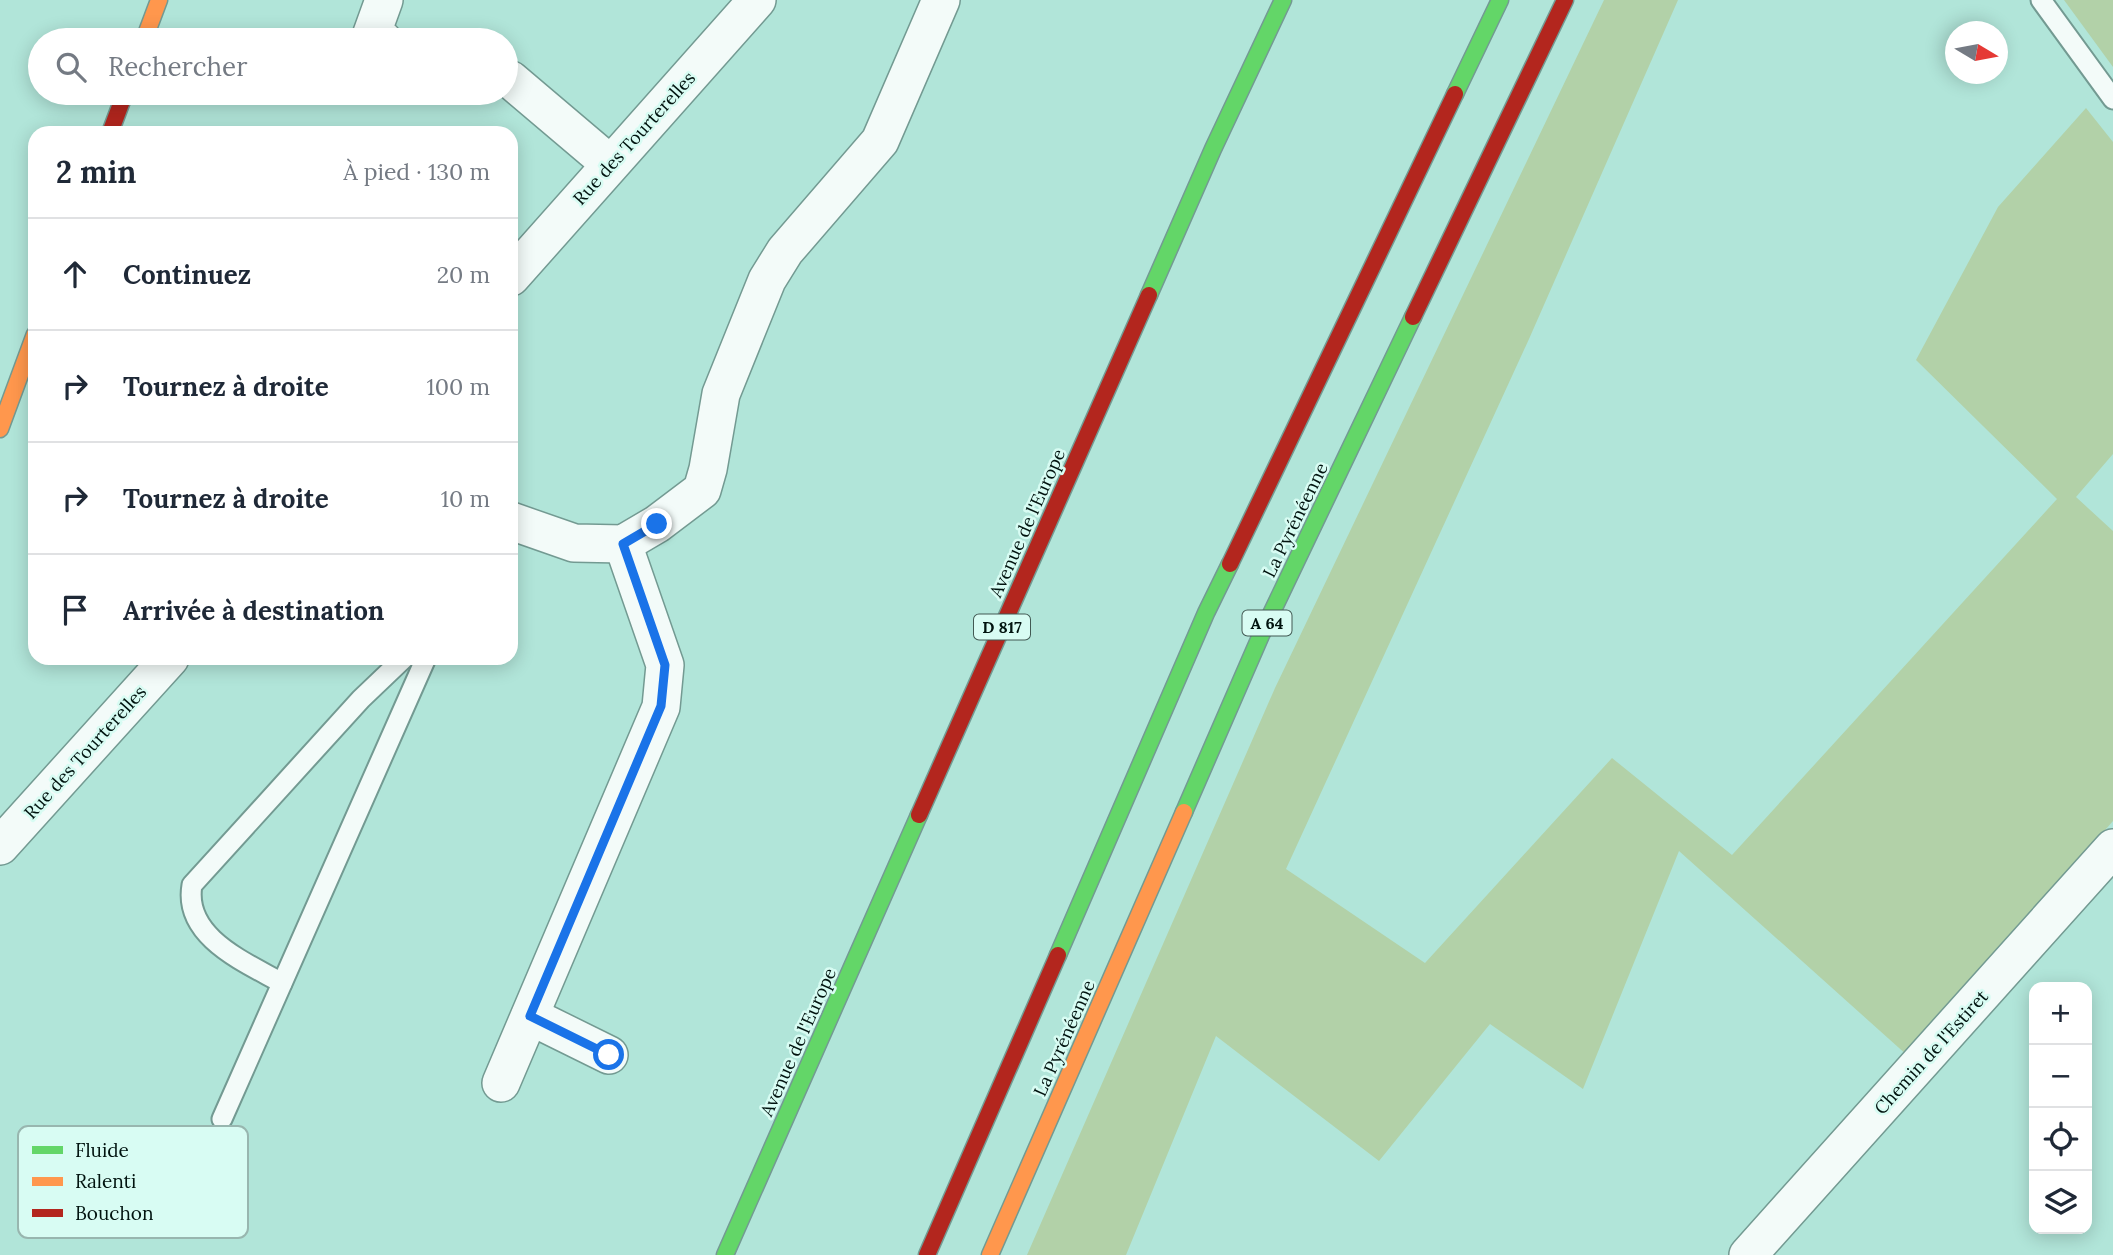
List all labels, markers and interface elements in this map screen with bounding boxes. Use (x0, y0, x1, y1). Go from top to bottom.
north arrow (1945, 21, 2008, 84)
search box (28, 28, 518, 105)
icon: search (52, 48, 90, 86)
text: Rechercher (108, 50, 247, 83)
street label: Rue des Tourterelles (568, 66, 700, 210)
text: 2 min (56, 153, 136, 191)
text: À pied · 130 m (343, 157, 490, 186)
icon: ahead (56, 255, 94, 293)
text: Continuez (123, 258, 251, 291)
text: 20 m (437, 260, 490, 289)
icon: right (56, 367, 94, 405)
text: Tournez à droite (123, 370, 329, 403)
text: 100 m (426, 372, 490, 401)
street label: Avenue de l'Europe (984, 445, 1070, 602)
street label: La Pyrénéenne (1257, 459, 1333, 581)
icon: right (56, 479, 94, 517)
text: Tournez à droite (123, 482, 329, 515)
text: 10 m (441, 484, 490, 513)
route end (641, 508, 672, 539)
icon: arrive (56, 591, 94, 629)
text: Arrivée à destination (123, 594, 384, 627)
road number: A 64 (1242, 610, 1292, 636)
road number: D 817 (974, 614, 1030, 640)
street label: Rue des Tourterelles (19, 680, 151, 824)
street label: Avenue de l'Europe (755, 964, 841, 1121)
street label: La Pyrénéenne (1028, 976, 1100, 1100)
map controls (2029, 982, 2092, 1234)
button: + (2029, 982, 2092, 1045)
street label: Chemin de l'Estiret (1869, 985, 1993, 1119)
route start (593, 1039, 624, 1070)
button: − (2029, 1045, 2092, 1108)
button: locate (2029, 1108, 2092, 1171)
legend (18, 1126, 248, 1238)
text: Fluide (75, 1138, 129, 1162)
text: Ralenti (75, 1169, 136, 1193)
button: layers (2029, 1171, 2092, 1234)
text: Bouchon (75, 1201, 153, 1225)

